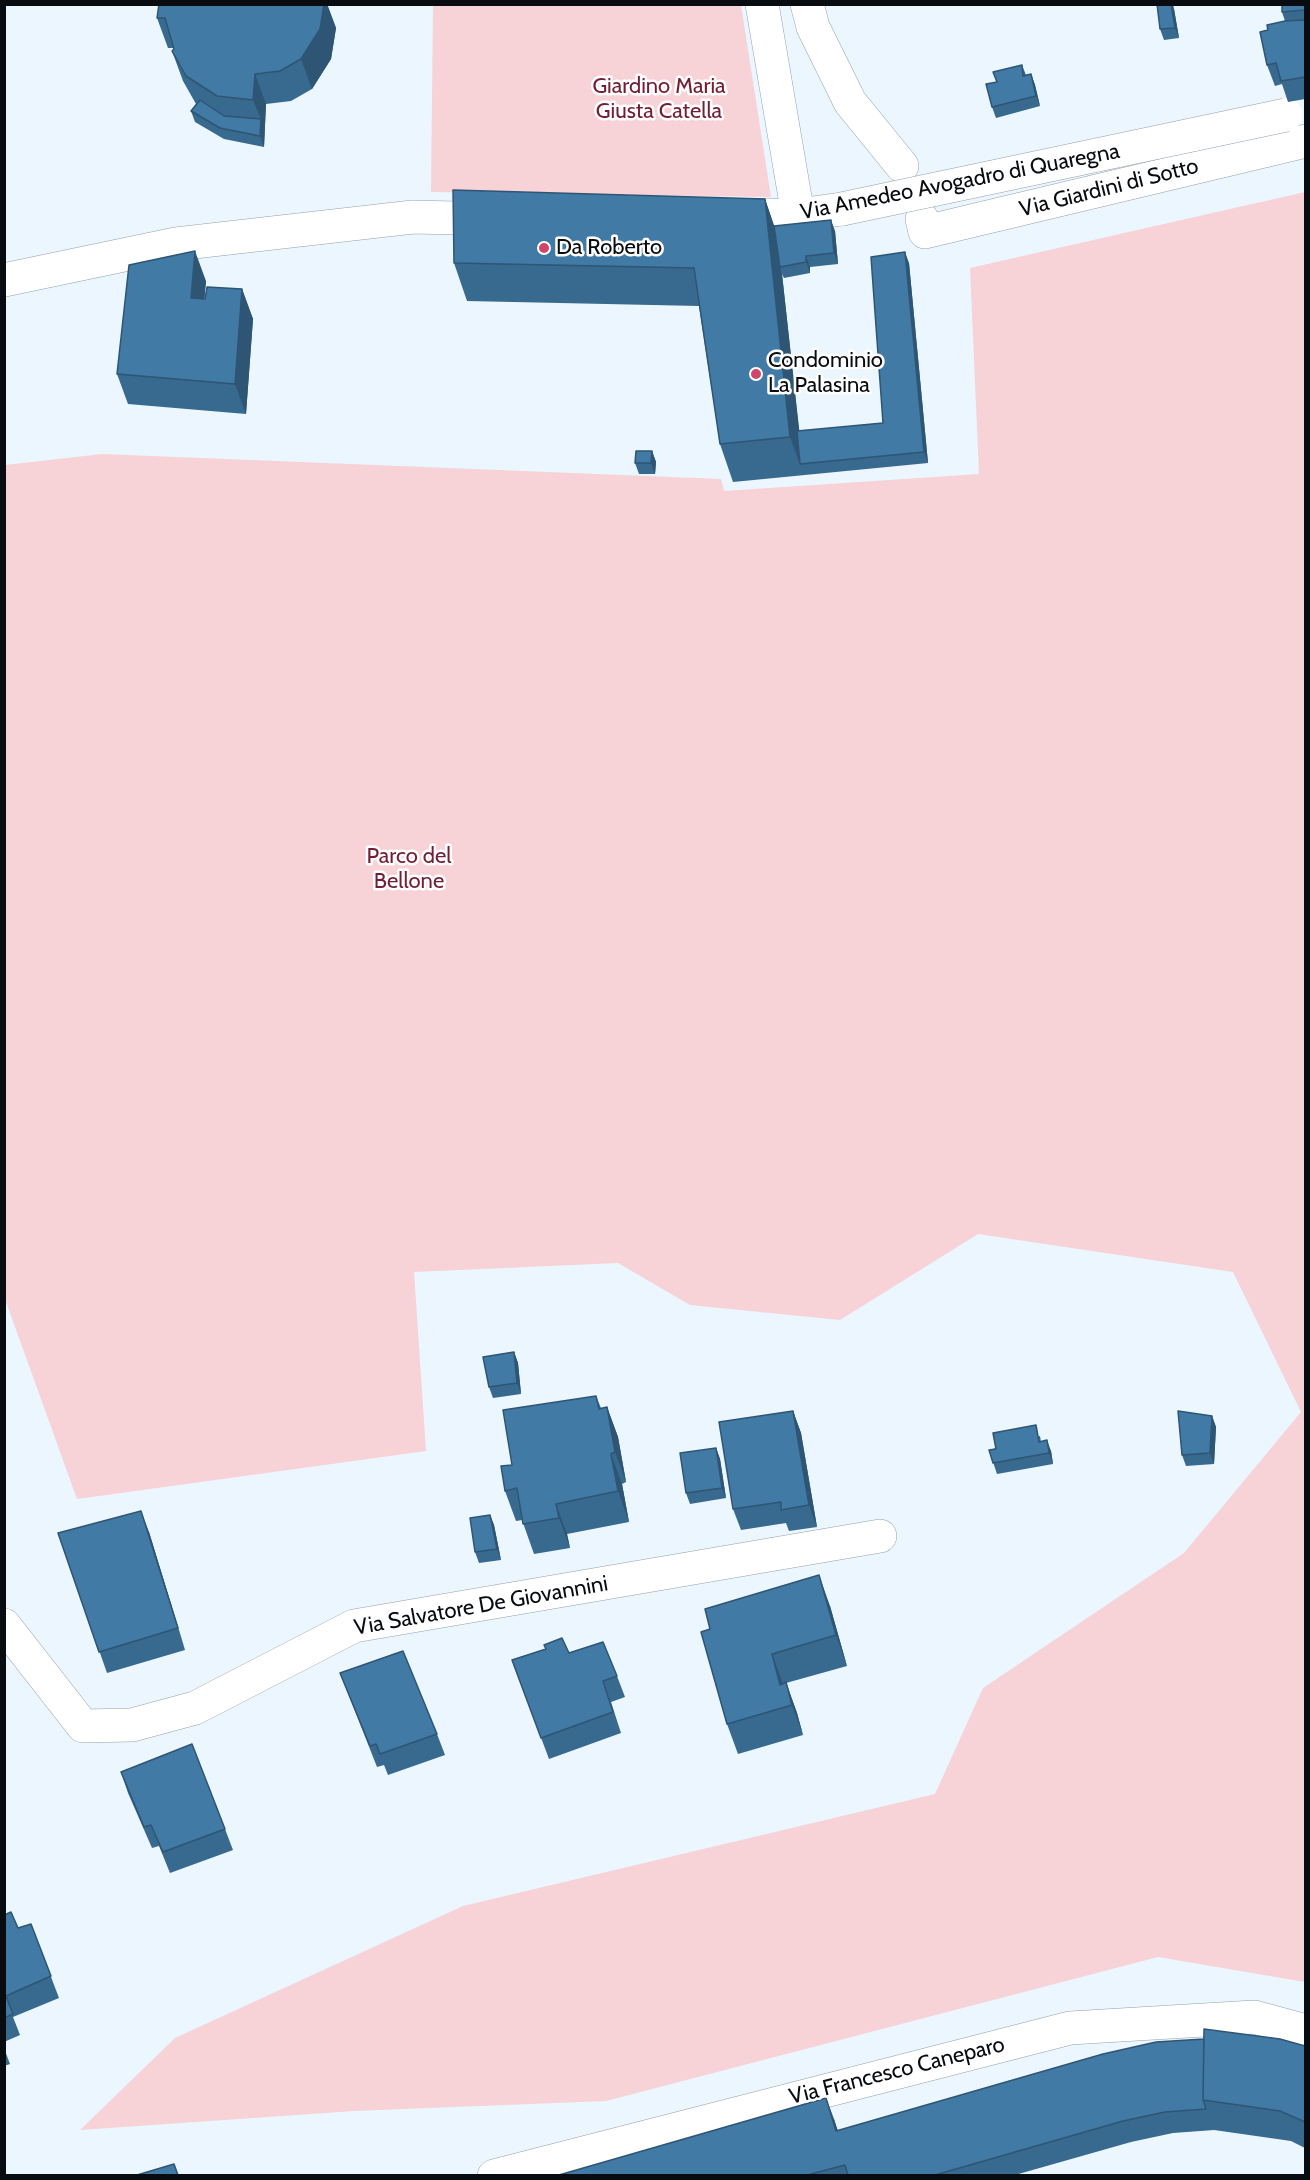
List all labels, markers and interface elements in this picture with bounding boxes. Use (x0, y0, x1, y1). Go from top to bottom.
park label: Giardino Maria Giusta Catella (592, 74, 726, 125)
street label: Via Amedeo Avogadro di Quaregna (798, 138, 1122, 226)
street label: Via Giardini di Sotto (1017, 153, 1201, 223)
place label: Da Roberto (556, 235, 662, 261)
marker: Da Roberto (537, 241, 551, 255)
place label: Condominio La Palasina (768, 348, 883, 400)
marker: Condominio La Palasina (749, 367, 763, 381)
park label: Parco del Bellone (366, 844, 452, 896)
street label: Via Salvatore De Giovannini (352, 1571, 610, 1641)
street label: Via Francesco Caneparo (787, 2031, 1007, 2111)

